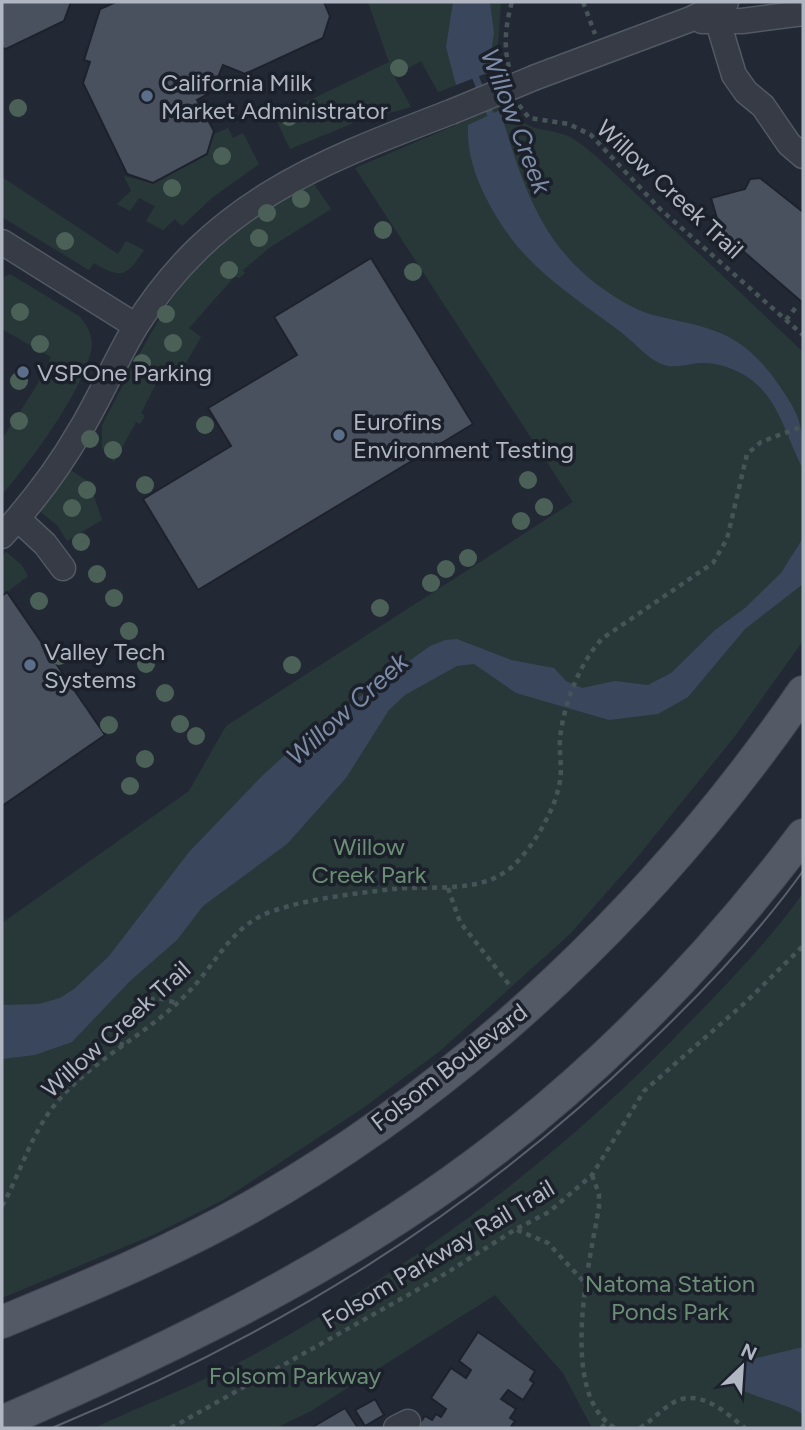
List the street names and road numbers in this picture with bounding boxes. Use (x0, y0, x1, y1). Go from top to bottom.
street label: Willow Creek Trail (591, 114, 749, 264)
street label: Willow Creek Trail (36, 955, 196, 1103)
street label: Folsom Boulevard (365, 997, 533, 1137)
street label: Folsom Parkway Rail Trail (317, 1173, 559, 1335)

